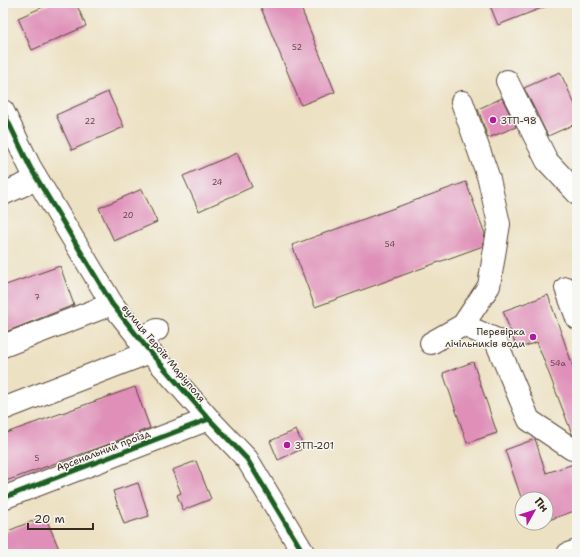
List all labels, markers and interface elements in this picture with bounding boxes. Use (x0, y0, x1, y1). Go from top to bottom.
house number: 52 (292, 42, 302, 53)
place label: ЗТП-98 (501, 114, 537, 127)
marker: ЗТП-98 (488, 115, 498, 125)
house number: 22 (85, 116, 96, 127)
house number: 24 (212, 177, 223, 188)
house number: 20 (123, 210, 133, 221)
house number: 54 (385, 239, 396, 250)
house number: 7 (34, 292, 40, 303)
street label: вулиця Героїв Маріуполя (119, 302, 208, 405)
place label: Перевірка лічільників води (445, 325, 526, 350)
marker: Перевірка лічільників води (528, 332, 538, 342)
house number: 54а (550, 358, 566, 369)
street label: Арсенальний проїзд (54, 426, 153, 474)
place label: ЗТП-201 (295, 439, 334, 452)
marker: ЗТП-201 (282, 440, 292, 450)
house number: 5 (35, 453, 40, 464)
north arrow (514, 491, 554, 531)
text: Пн (531, 495, 552, 515)
scale bar (28, 505, 93, 531)
text: 20 m (34, 511, 65, 527)

